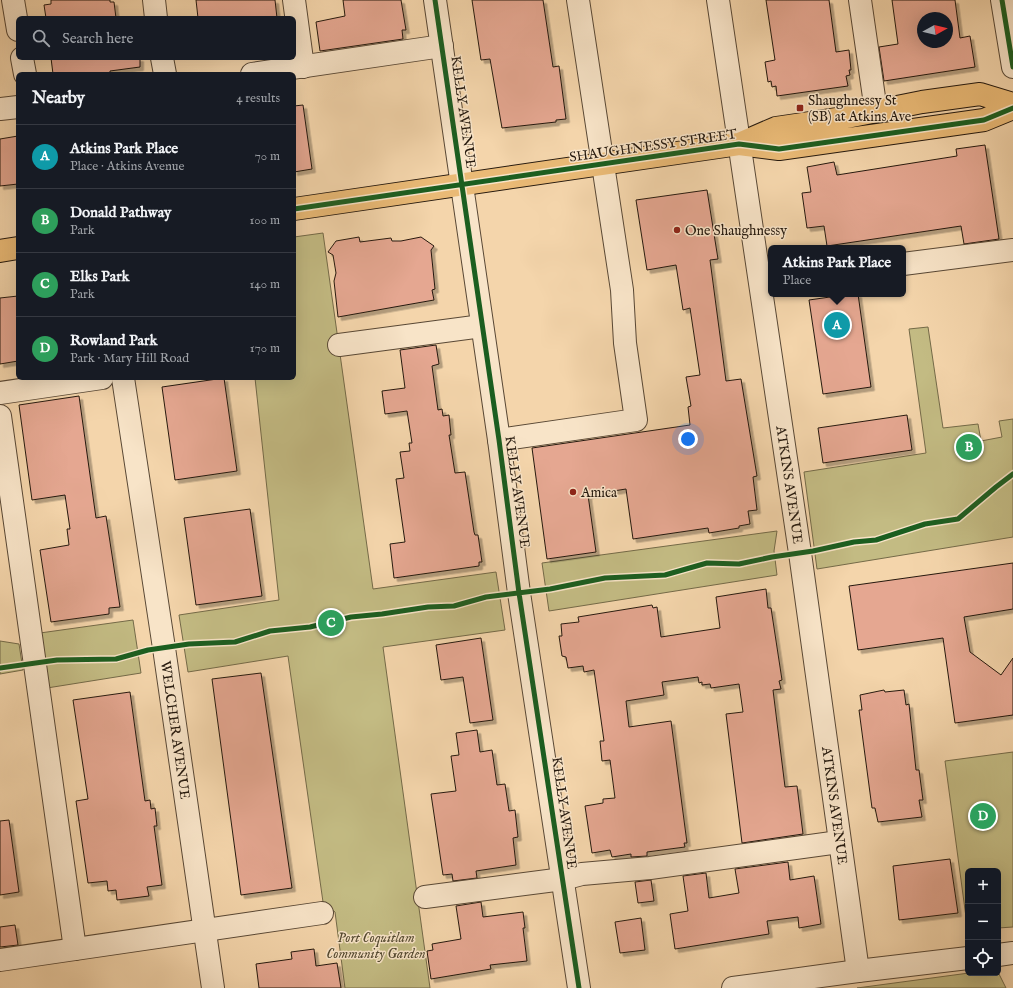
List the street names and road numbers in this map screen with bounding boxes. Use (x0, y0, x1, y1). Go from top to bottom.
street label: KELLY AVENUE (446, 55, 480, 170)
street label: SHAUGHNESSY STREET (568, 125, 739, 167)
street label: ATKINS AVENUE (771, 424, 807, 545)
street label: KELLY AVENUE (500, 435, 534, 550)
street label: WELCHER AVENUE (156, 660, 194, 801)
street label: ATKINS AVENUE (817, 744, 851, 866)
street label: KELLY AVENUE (547, 756, 581, 871)

